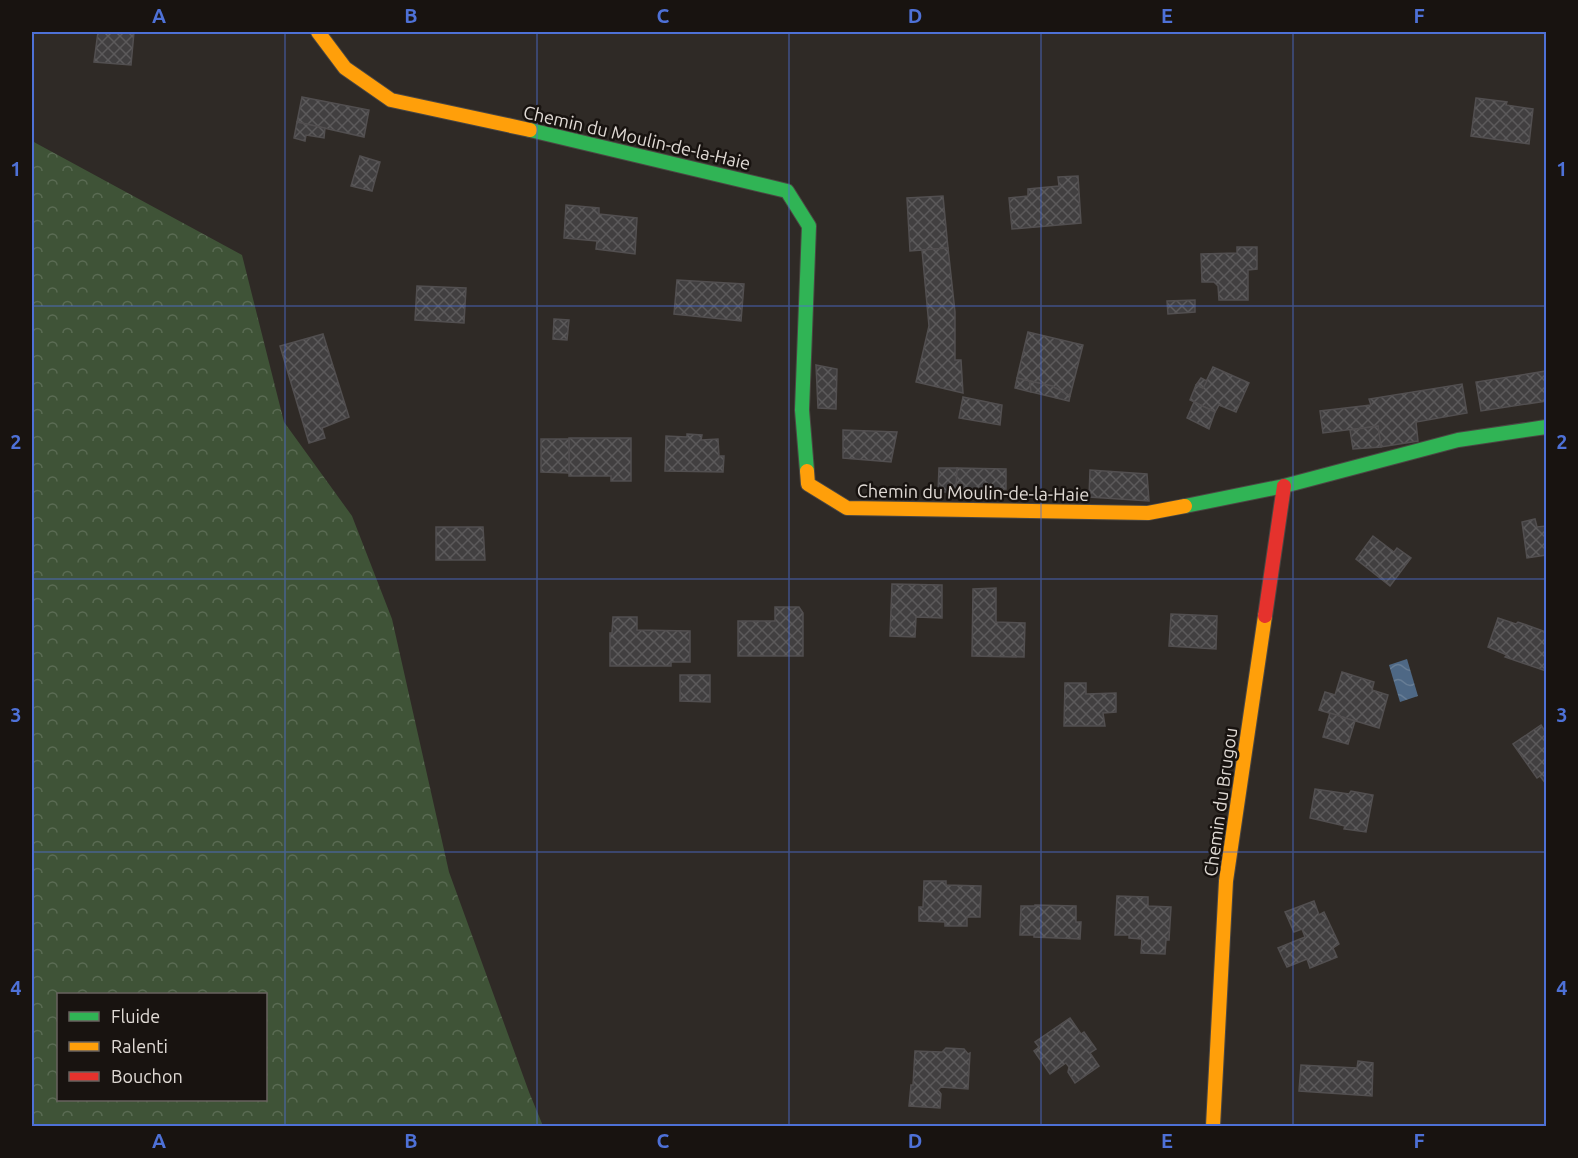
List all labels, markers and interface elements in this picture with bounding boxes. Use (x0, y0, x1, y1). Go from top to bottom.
text: A (152, 4, 166, 27)
text: B (404, 4, 418, 27)
text: C (657, 4, 670, 27)
text: D (908, 4, 922, 27)
text: E (1161, 4, 1173, 27)
text: F (1413, 4, 1425, 27)
street label: Chemin du Moulin-de-la-Haie (521, 101, 753, 173)
text: 1 (10, 157, 22, 180)
text: 1 (1556, 157, 1568, 180)
text: 2 (10, 430, 22, 453)
text: 2 (1556, 430, 1568, 453)
street label: Chemin du Moulin-de-la-Haie (857, 480, 1089, 504)
text: 3 (10, 703, 22, 726)
text: 3 (1556, 703, 1568, 726)
street label: Chemin du Brugou (1200, 726, 1240, 878)
text: 4 (10, 976, 22, 999)
text: 4 (1556, 976, 1568, 999)
legend (57, 993, 267, 1101)
text: Fluide (111, 1006, 160, 1026)
text: Ralenti (111, 1036, 168, 1056)
text: Bouchon (111, 1066, 183, 1086)
text: A (152, 1129, 166, 1152)
text: B (404, 1129, 418, 1152)
text: C (657, 1129, 670, 1152)
text: D (908, 1129, 922, 1152)
text: E (1161, 1129, 1173, 1152)
text: F (1413, 1129, 1425, 1152)

